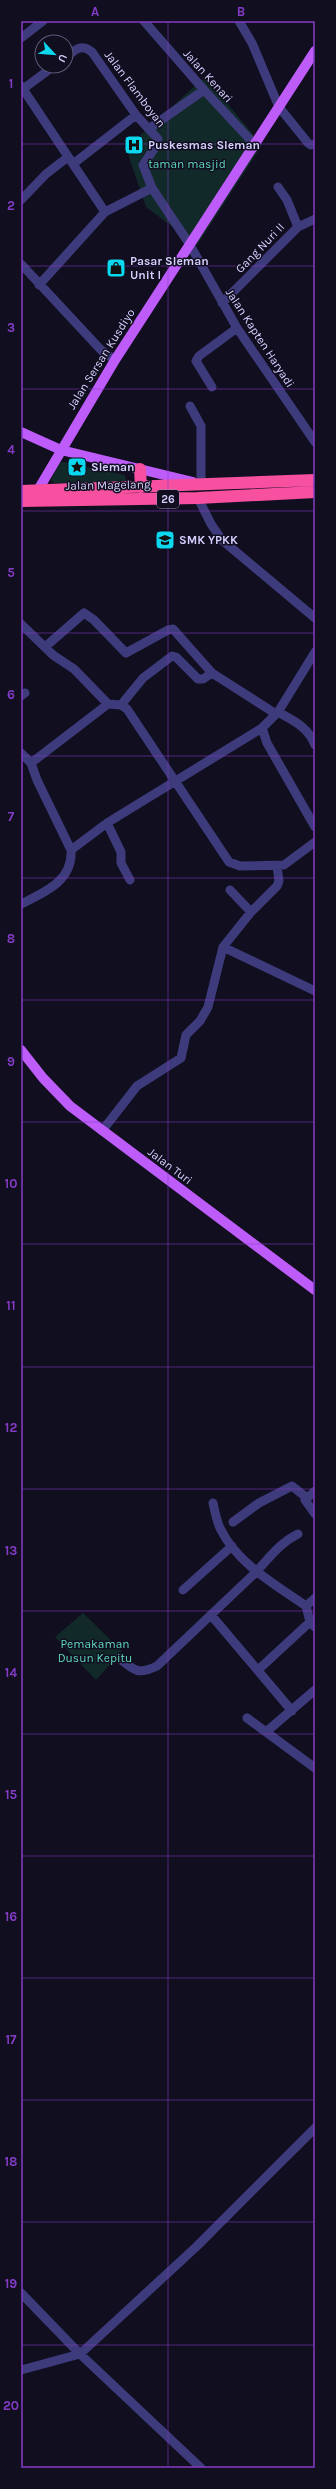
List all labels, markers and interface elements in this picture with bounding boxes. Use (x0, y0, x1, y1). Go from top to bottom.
text: A (91, 4, 99, 19)
text: B (237, 4, 245, 19)
north arrow (34, 34, 74, 74)
street label: Jalan Kenari (180, 47, 236, 105)
street label: Jalan Flamboyan (102, 48, 168, 130)
text: U (55, 52, 70, 64)
text: 1 (9, 76, 13, 91)
hospital icon: Puskesmas Sleman (123, 134, 145, 156)
place label: Puskesmas Sleman (148, 138, 260, 152)
park label: taman masjid (148, 157, 226, 171)
text: 2 (7, 198, 15, 213)
street label: Gang Nuri II (233, 220, 287, 276)
place label: Pasar Sleman Unit I (130, 254, 209, 282)
shop icon: Pasar Sleman Unit I (105, 257, 127, 279)
street label: Jalan Kapten Haryadi (223, 286, 297, 390)
street label: Jalan Sersan Kusdiyo (64, 306, 138, 412)
text: 3 (7, 320, 15, 335)
text: 4 (7, 442, 15, 457)
place icon: Sleman (66, 456, 88, 478)
place label: Sleman (91, 460, 135, 474)
street label: Jalan Magelang (65, 477, 151, 493)
road number: 26 (157, 490, 179, 508)
school or university icon: SMK YPKK (154, 529, 176, 551)
place label: SMK YPKK (179, 533, 238, 547)
text: 5 (7, 565, 15, 580)
text: 6 (7, 687, 15, 702)
text: 7 (8, 809, 15, 824)
text: 8 (7, 931, 15, 946)
text: 9 (7, 1054, 15, 1069)
street label: Jalan Turi (145, 1145, 195, 1187)
text: 10 (5, 1176, 17, 1191)
text: 11 (6, 1298, 16, 1313)
text: 12 (5, 1420, 17, 1435)
text: 13 (5, 1543, 17, 1558)
park label: Pemakaman Dusun Kepitu (58, 1637, 132, 1665)
text: 14 (5, 1665, 17, 1680)
text: 15 (5, 1787, 18, 1802)
text: 16 (5, 1909, 17, 1924)
text: 17 (5, 2032, 17, 2047)
text: 18 (4, 2154, 18, 2169)
text: 19 (5, 2276, 17, 2291)
text: 20 (3, 2398, 19, 2413)

